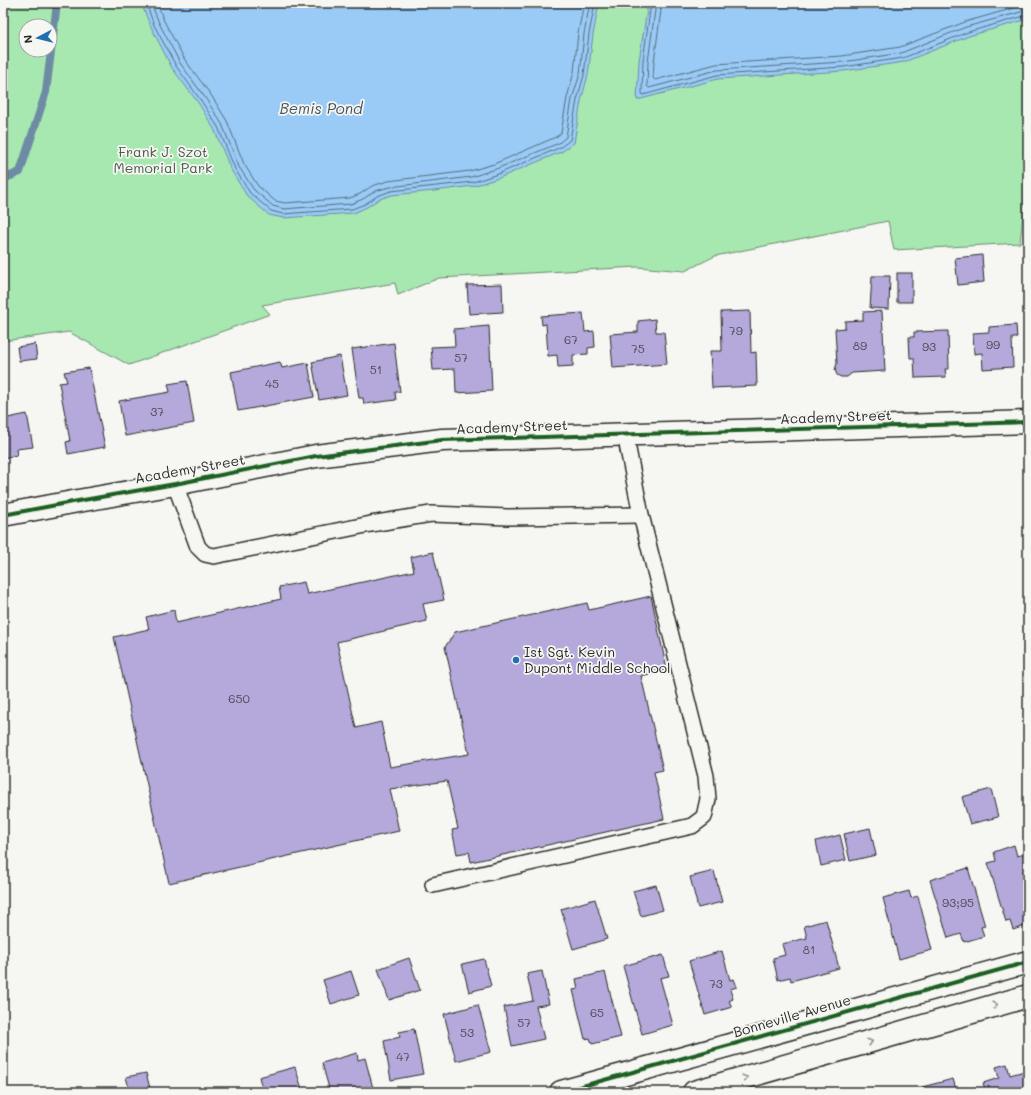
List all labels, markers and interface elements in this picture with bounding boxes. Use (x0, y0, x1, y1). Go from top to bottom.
north arrow (18, 18, 58, 58)
text: N (20, 34, 36, 44)
water label: Bemis Pond (279, 98, 364, 118)
park label: Frank J. Szot Memorial Park (113, 142, 213, 177)
house number: 79 (729, 322, 743, 338)
house number: 67 (564, 331, 578, 347)
house number: 99 (986, 336, 1000, 352)
house number: 89 (853, 337, 867, 353)
house number: 93 (922, 338, 936, 354)
house number: 75 (631, 340, 645, 356)
house number: 57 (454, 349, 468, 365)
house number: 51 (370, 361, 382, 377)
house number: 45 (265, 375, 279, 391)
house number: 37 (150, 403, 164, 419)
street label: Academy Street (780, 405, 892, 428)
street label: Academy Street (456, 415, 568, 438)
street label: Academy Street (133, 449, 247, 488)
place label: Ist Sgt. Kevin Dupont Middle School (524, 642, 671, 677)
marker: Ist Sgt. Kevin Dupont Middle School (511, 655, 521, 665)
house number: 650 (228, 690, 250, 706)
house number: 93;95 (942, 894, 974, 910)
house number: 81 (803, 941, 815, 957)
house number: 73 (709, 975, 723, 991)
street label: Bonneville Avenue (731, 990, 853, 1041)
one-way arrow (991, 1001, 998, 1010)
house number: 65 (590, 1004, 604, 1020)
house number: 57 (517, 1014, 531, 1030)
house number: 53 (460, 1024, 474, 1040)
one-way arrow (867, 1038, 874, 1046)
house number: 47 (396, 1048, 410, 1064)
one-way arrow (742, 1074, 749, 1083)

